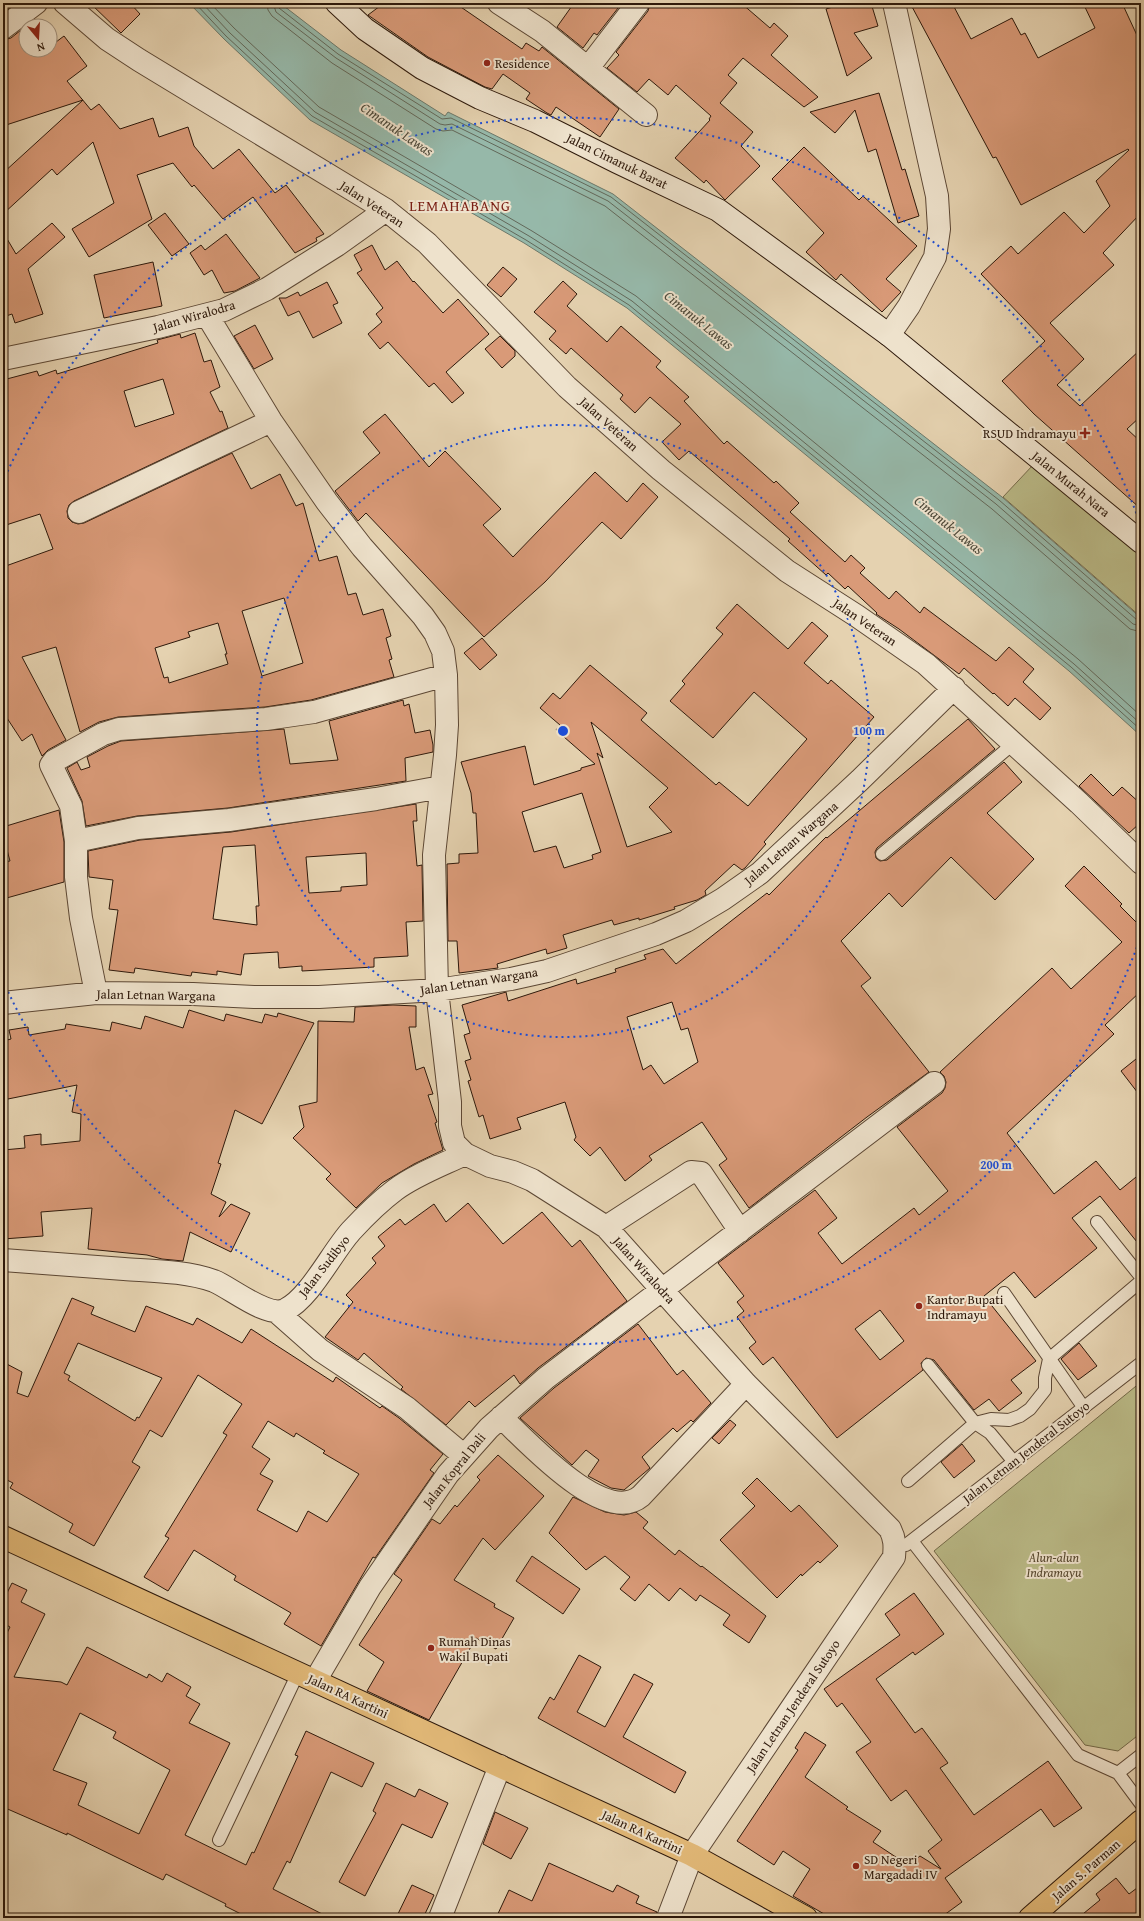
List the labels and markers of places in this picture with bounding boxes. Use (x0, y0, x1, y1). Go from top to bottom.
place label: Residence (495, 54, 550, 73)
marker: Residence (482, 58, 492, 68)
place label: RSUD Indramayu (983, 424, 1076, 443)
marker: RSUD Indramayu (1079, 427, 1091, 439)
centre of rings (556, 724, 570, 738)
place label: Kantor Bupati Indramayu (927, 1290, 1004, 1324)
marker: Kantor Bupati Indramayu (914, 1301, 924, 1311)
place label: Rumah Dinas Wakil Bupati (439, 1632, 511, 1666)
marker: Rumah Dinas Wakil Bupati (426, 1643, 436, 1653)
place label: SD Negeri Margadadi IV (864, 1850, 938, 1884)
marker: SD Negeri Margadadi IV (851, 1861, 861, 1871)

